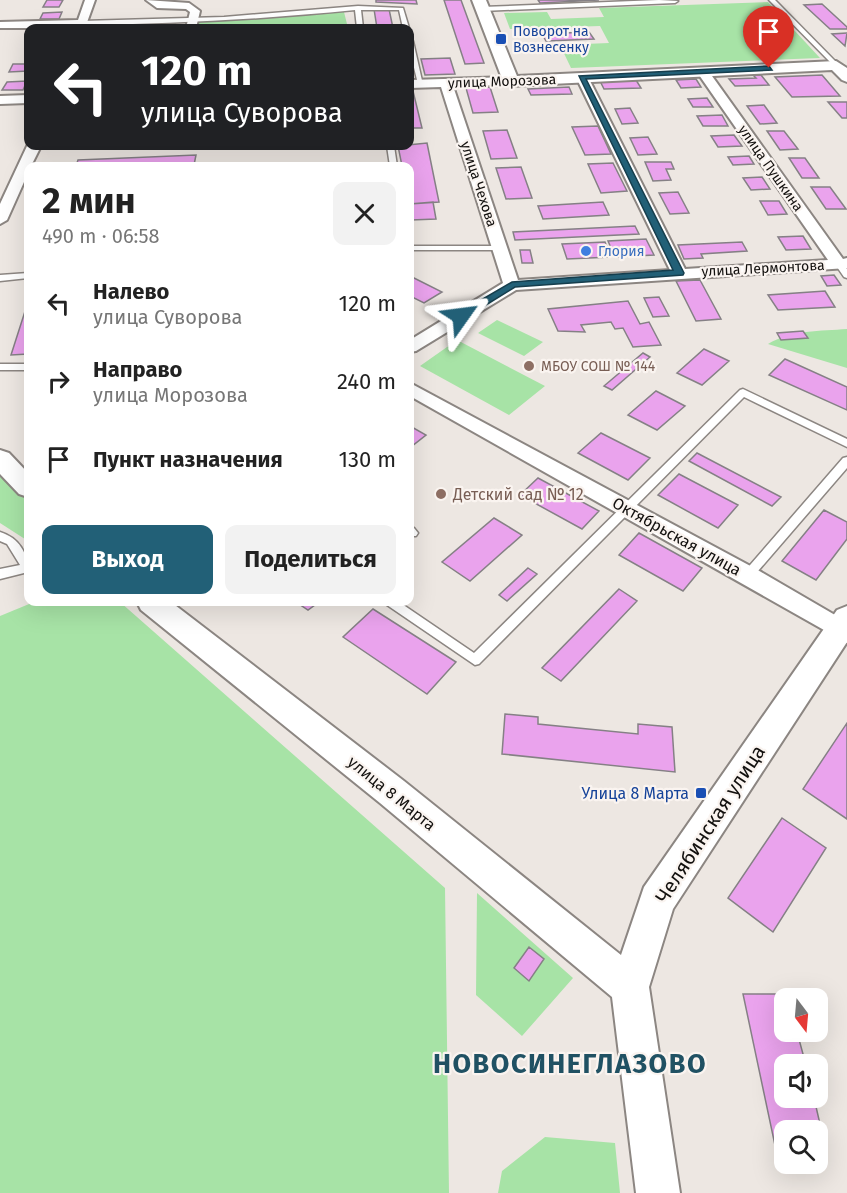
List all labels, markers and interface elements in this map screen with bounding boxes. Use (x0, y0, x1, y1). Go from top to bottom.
pin (743, 6, 794, 68)
icon: arrive (752, 15, 785, 48)
place label: Поворот на Вознесенку (513, 23, 589, 56)
marker: Поворот на Вознесенку (494, 32, 508, 46)
text: 120 m (141, 46, 252, 96)
icon: left (42, 48, 120, 126)
street label: улица Морозова (448, 71, 556, 92)
text: улица Суворова (141, 97, 343, 129)
street label: улица Пушкина (734, 122, 807, 215)
street label: улица Чехова (457, 139, 500, 229)
text: 2 мин (42, 179, 136, 223)
button: close (333, 182, 396, 245)
text: 490 m · 06:58 (42, 224, 159, 248)
place label: Глория (598, 243, 644, 260)
marker: Глория (579, 244, 593, 258)
street label: улица Лермонтова (701, 257, 825, 280)
text: Налево (93, 278, 169, 305)
position arrow (429, 284, 493, 348)
icon: left (42, 287, 75, 320)
text: 120 m (339, 290, 396, 317)
text: улица Суворова (93, 305, 242, 329)
text: Направо (93, 356, 182, 383)
place label: МБОУ СОШ № 144 (541, 358, 656, 375)
marker: МБОУ СОШ № 144 (522, 359, 536, 373)
icon: right (42, 365, 75, 398)
text: 240 m (337, 368, 396, 395)
text: улица Морозова (93, 383, 248, 407)
icon: arrive (42, 443, 75, 476)
text: Пункт назначения (93, 446, 283, 473)
text: 130 m (339, 446, 396, 473)
place label: Детский сад № 12 (452, 485, 584, 504)
marker: Детский сад № 12 (434, 487, 448, 501)
street label: Октябрьская улица (609, 493, 744, 580)
button: Выход (42, 525, 213, 594)
button: Поделиться (225, 525, 396, 594)
street label: Челябинская улица (650, 741, 770, 907)
street label: улица 8 Марта (344, 752, 439, 835)
place label: Улица 8 Марта (581, 784, 689, 803)
marker: Улица 8 Марта (694, 786, 708, 800)
north arrow (774, 988, 828, 1042)
map controls (774, 988, 828, 1174)
district label: НОВОСИНЕГЛАЗОВО (433, 1048, 707, 1080)
button: sound (774, 1054, 828, 1108)
button: search (774, 1120, 828, 1174)

